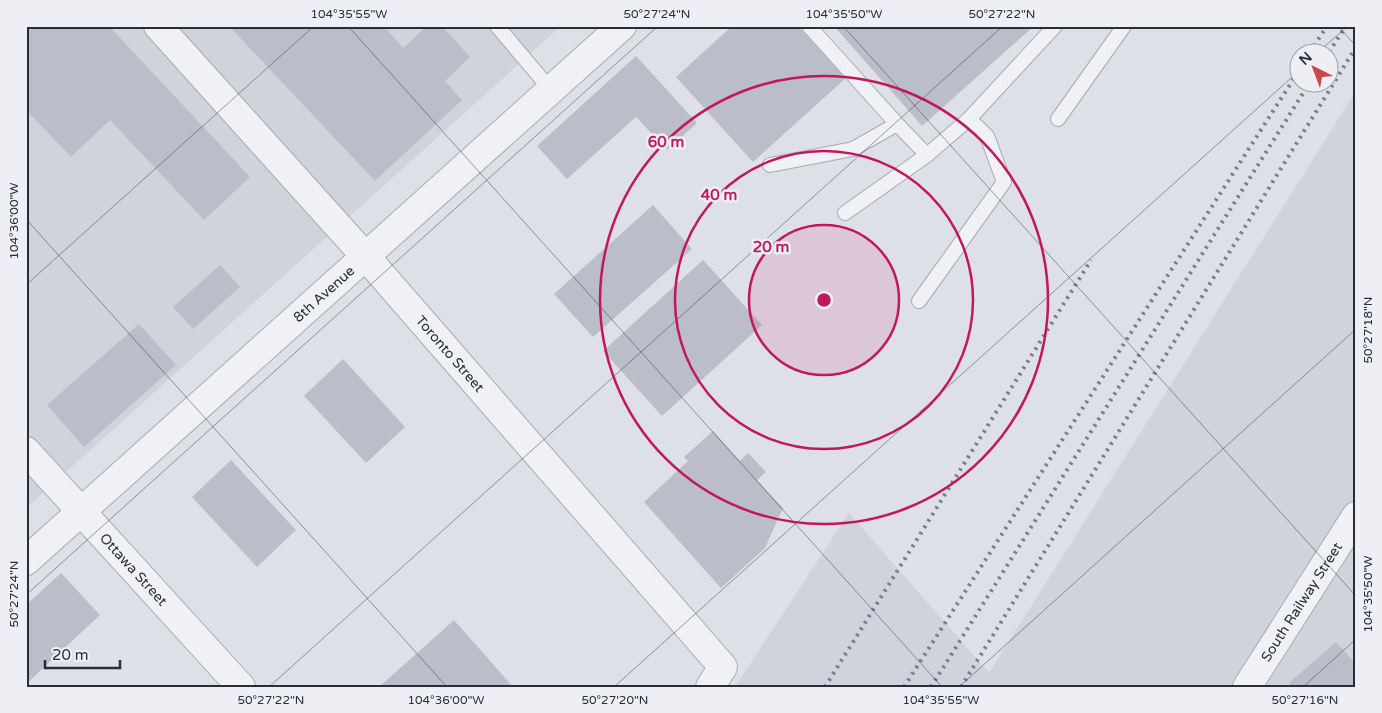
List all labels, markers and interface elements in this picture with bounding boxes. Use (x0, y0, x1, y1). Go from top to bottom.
text: 104°35'55"W (310, 7, 388, 21)
text: 50°27'24"N (624, 7, 691, 21)
text: 104°35'50"W (805, 7, 883, 21)
text: 50°27'22"N (969, 7, 1036, 21)
north arrow (1290, 42, 1340, 92)
text: N (1296, 49, 1316, 69)
text: 60 m (648, 133, 684, 151)
text: 104°36'00"W (7, 182, 21, 260)
text: 40 m (701, 186, 737, 204)
text: 20 m (753, 238, 789, 256)
street label: 8th Avenue (290, 262, 358, 326)
centre of rings (815, 291, 833, 309)
text: 50°27'18"N (1361, 297, 1375, 364)
street label: Toronto Street (412, 312, 488, 396)
street label: Ottawa Street (96, 530, 171, 610)
street label: South Railway Street (1257, 539, 1346, 665)
text: 104°35'50"W (1361, 555, 1375, 633)
text: 50°27'24"N (7, 561, 21, 628)
scale bar (45, 638, 120, 670)
text: 20 m (52, 646, 89, 664)
text: 50°27'22"N (238, 693, 305, 707)
text: 104°36'00"W (407, 693, 485, 707)
text: 50°27'20"N (582, 693, 649, 707)
text: 104°35'55"W (902, 693, 980, 707)
text: 50°27'16"N (1272, 693, 1339, 707)

